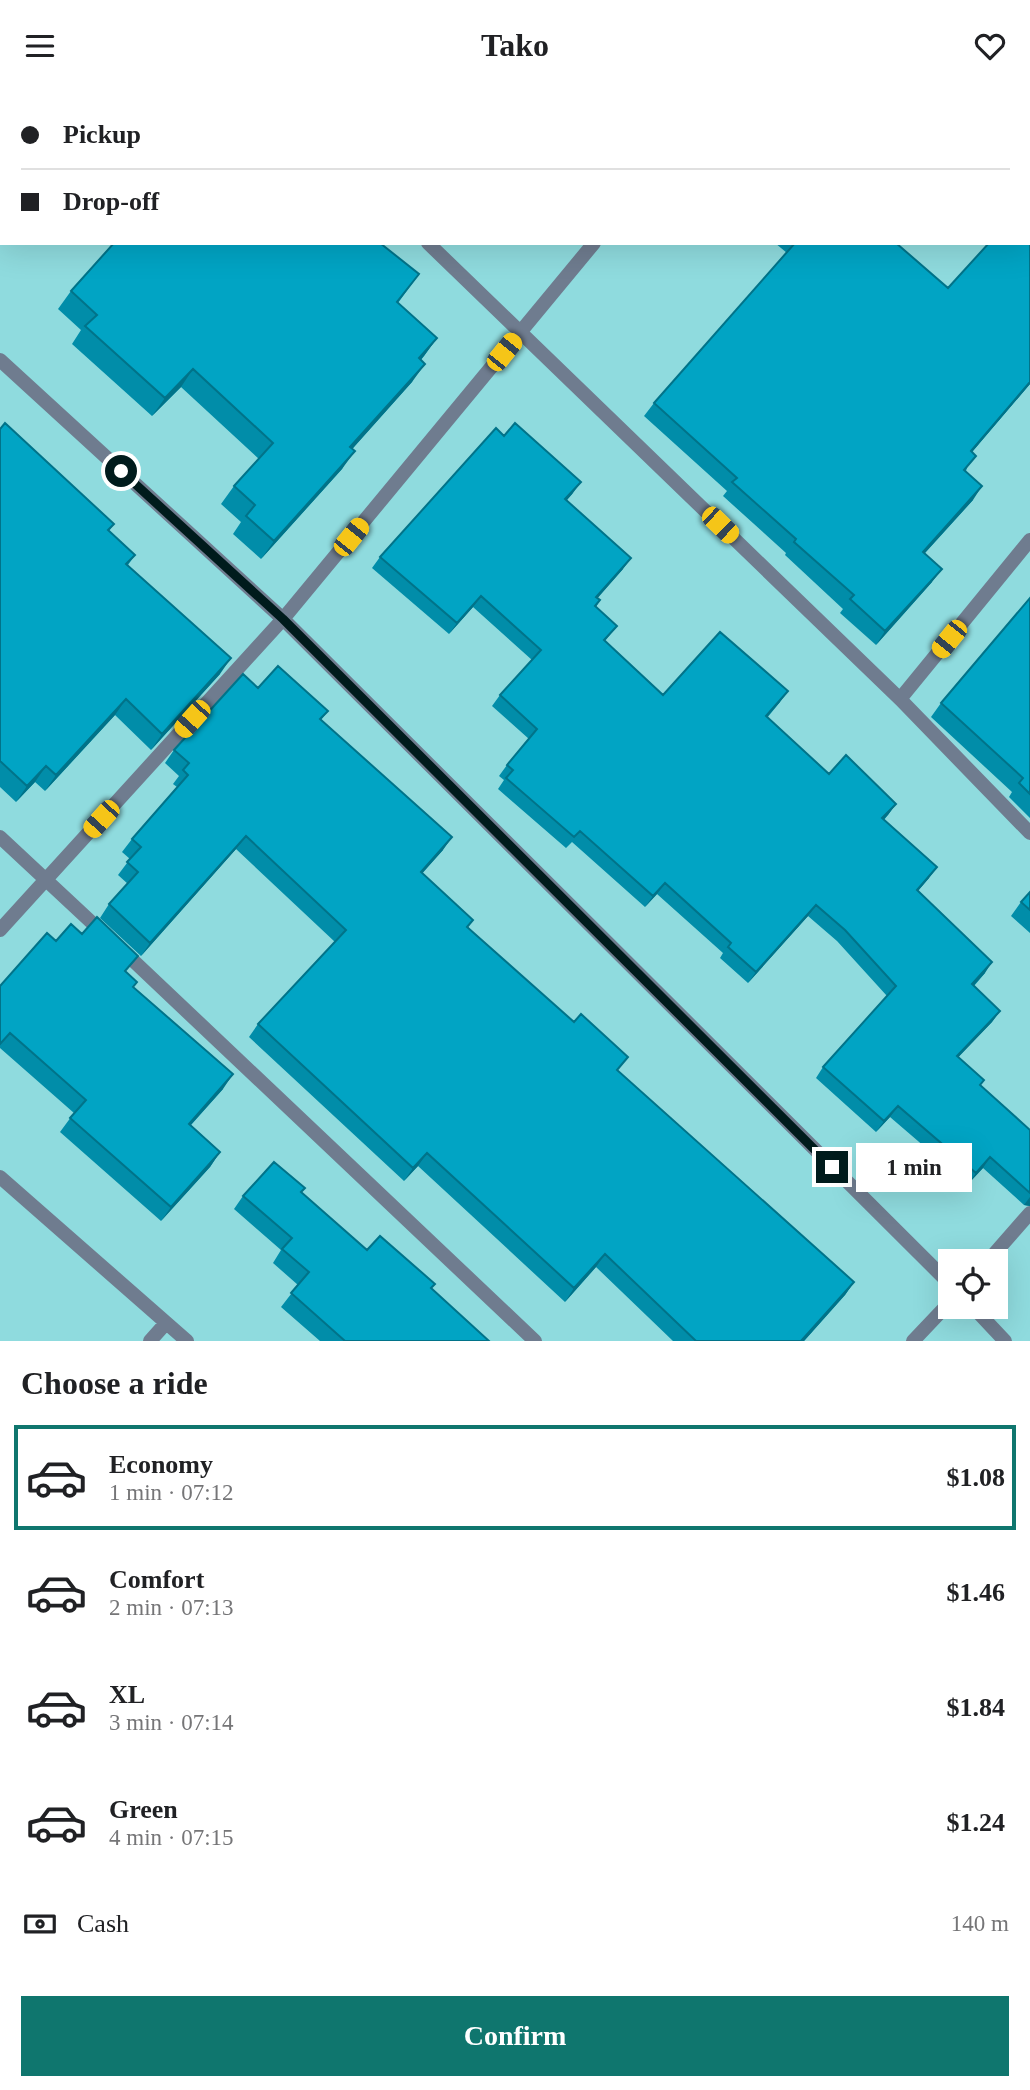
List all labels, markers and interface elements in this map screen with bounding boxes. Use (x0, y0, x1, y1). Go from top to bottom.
icon: menu (21, 27, 59, 65)
text: Tako (481, 27, 549, 63)
icon: heart (971, 27, 1009, 65)
text: Pickup (63, 120, 141, 149)
text: Drop-off (63, 187, 159, 216)
car (483, 329, 526, 375)
route start (105, 455, 137, 487)
car (698, 503, 743, 547)
car (330, 514, 373, 560)
car (928, 616, 971, 662)
car (171, 696, 214, 742)
car (80, 796, 123, 842)
callout: 1 min (856, 1143, 972, 1191)
route end (816, 1151, 848, 1183)
text: 1 min (886, 1155, 942, 1180)
map controls (938, 1249, 1008, 1319)
button: locate (938, 1249, 1008, 1319)
text: Choose a ride (21, 1365, 208, 1401)
icon: car (25, 1446, 88, 1509)
text: Economy (109, 1450, 213, 1479)
text: $1.08 (947, 1463, 1005, 1492)
text: 1 min · 07:12 (109, 1480, 234, 1505)
icon: car (25, 1561, 88, 1624)
text: Comfort (109, 1565, 204, 1594)
text: $1.46 (947, 1578, 1005, 1607)
text: 2 min · 07:13 (109, 1595, 234, 1620)
icon: car (25, 1676, 88, 1739)
text: XL (109, 1680, 145, 1709)
text: $1.84 (947, 1693, 1005, 1722)
text: 3 min · 07:14 (109, 1710, 234, 1735)
icon: car (25, 1791, 88, 1854)
text: Green (109, 1795, 178, 1824)
text: $1.24 (947, 1808, 1005, 1837)
text: 4 min · 07:15 (109, 1825, 234, 1850)
icon: cash (21, 1905, 59, 1943)
text: Cash (77, 1909, 129, 1938)
text: 140 m (951, 1911, 1009, 1936)
button: Confirm (21, 1996, 1009, 2076)

